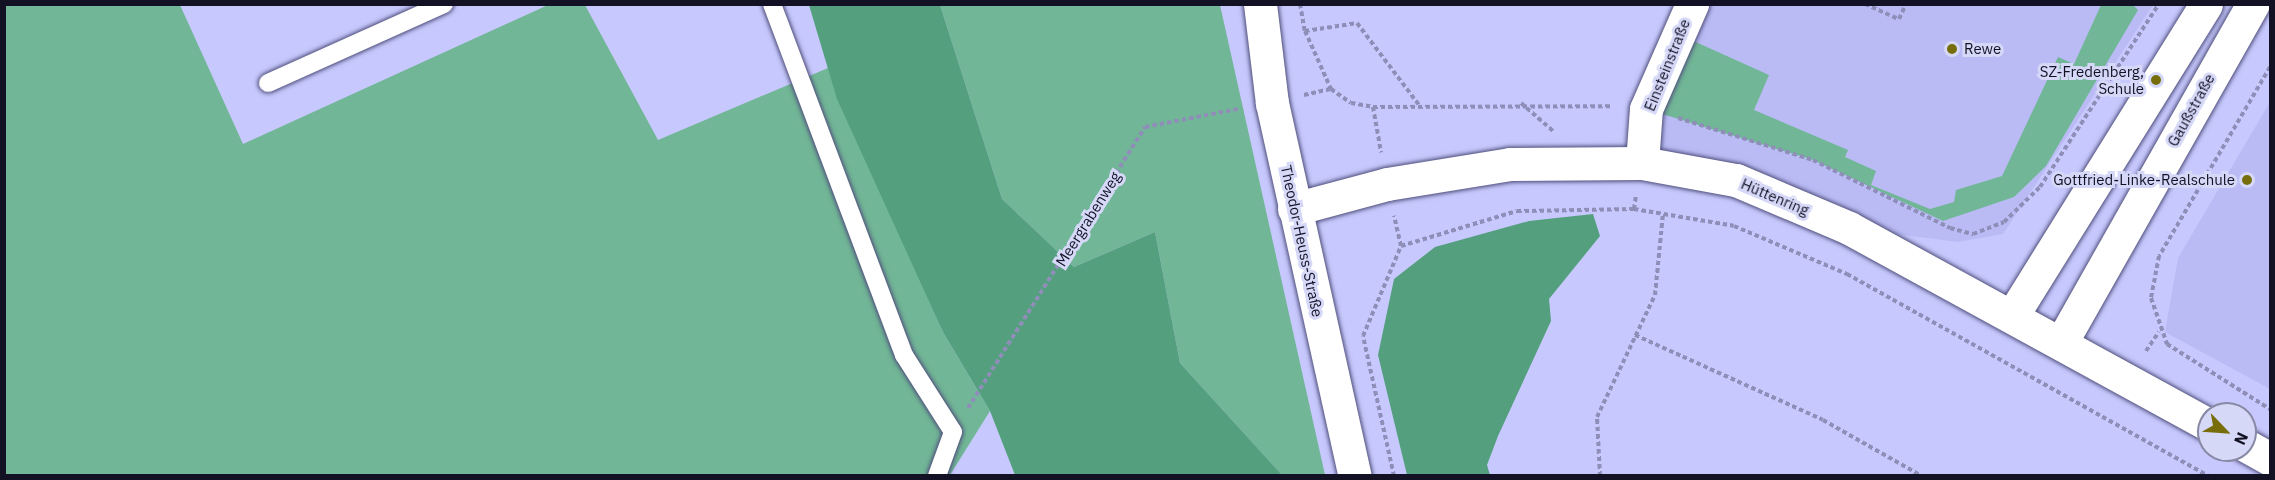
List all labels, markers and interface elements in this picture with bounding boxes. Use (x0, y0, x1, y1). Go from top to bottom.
street label: Einsteinstraße (1640, 16, 1694, 114)
place label: Rewe (1964, 40, 2001, 58)
marker: Rewe (1945, 42, 1959, 56)
place label: SZ-Fredenberg, Schule (2040, 62, 2144, 97)
street label: Gaußstraße (2164, 71, 2218, 149)
marker: SZ-Fredenberg, Schule (2149, 73, 2163, 87)
street label: Theodor-Heuss-Straße (1277, 163, 1327, 319)
street label: Meergrabenweg (1052, 168, 1124, 270)
place label: Gottfried-Linke-Realschule (2053, 171, 2235, 189)
marker: Gottfried-Linke-Realschule (2240, 173, 2254, 187)
street label: Hüttenring (1738, 175, 1812, 219)
north arrow (2197, 402, 2257, 462)
text: N (2230, 429, 2253, 448)

